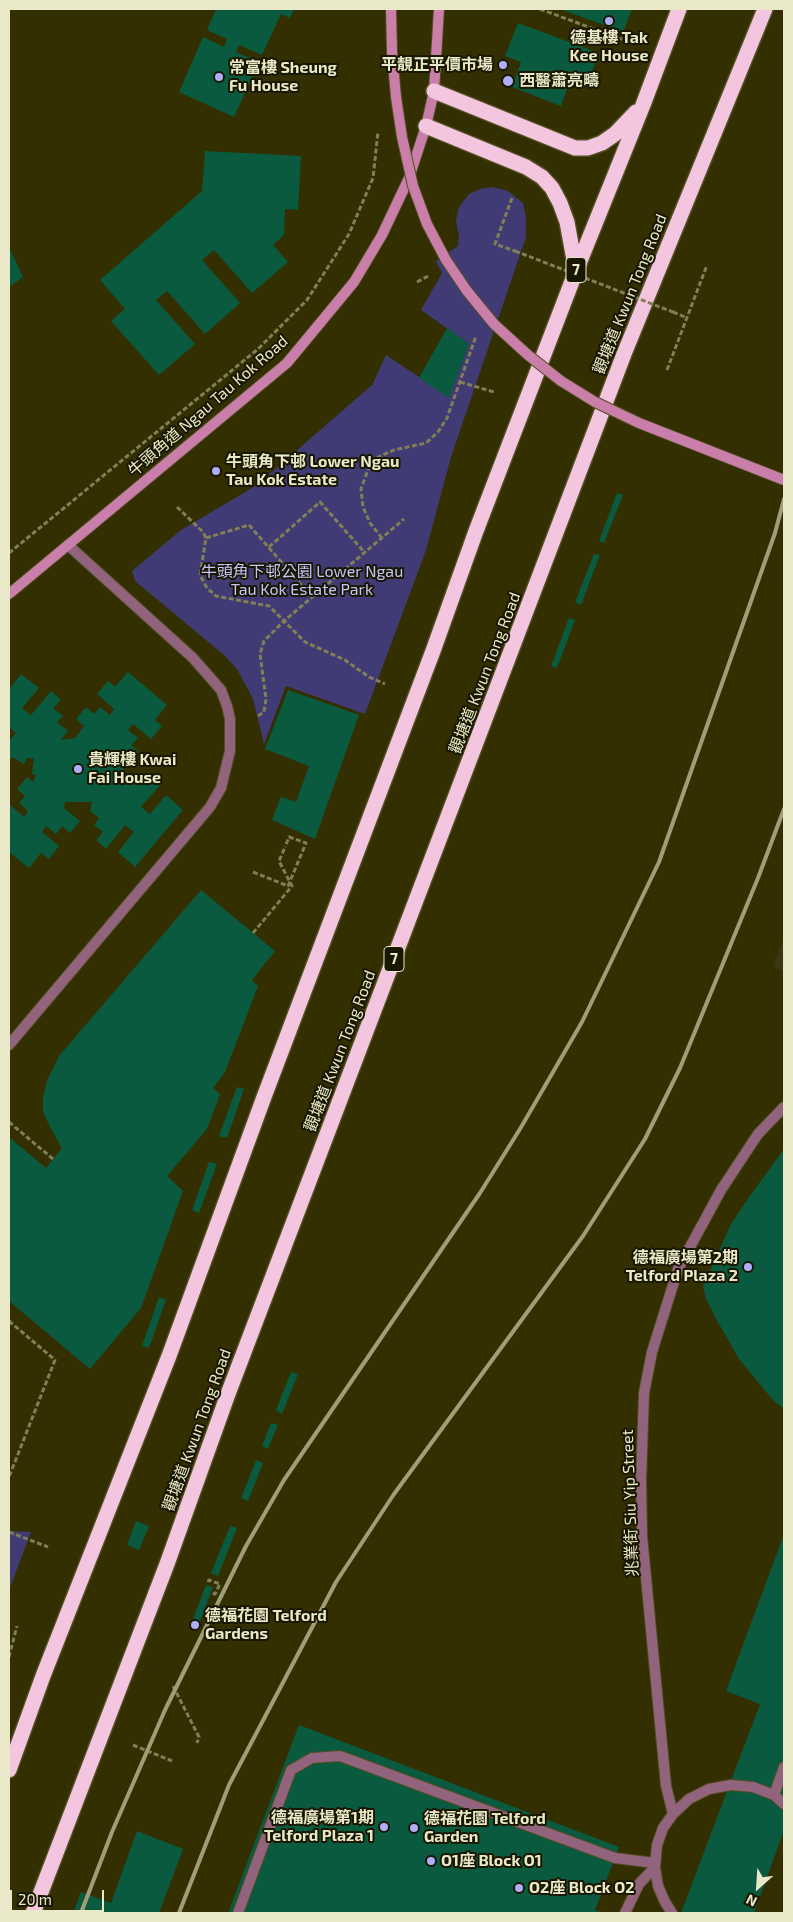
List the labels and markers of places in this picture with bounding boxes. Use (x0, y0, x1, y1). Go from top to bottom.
marker: 德基樓 Tak Kee House (603, 15, 615, 27)
place label: 德基樓 Tak Kee House (570, 28, 648, 66)
place label: 平靚正平價市場 (381, 55, 493, 75)
place label: 常富樓 Sheung Fu House (229, 58, 337, 96)
marker: 平靚正平價市場 (497, 59, 509, 71)
marker: 常富樓 Sheung Fu House (213, 71, 225, 83)
place label: 西醫蕭亮疇 (519, 71, 599, 91)
marker: 西醫蕭亮疇 (501, 74, 515, 88)
place label: 牛頭角下邨 Lower Ngau Tau Kok Estate (226, 452, 400, 490)
marker: 牛頭角下邨 Lower Ngau Tau Kok Estate (210, 465, 222, 477)
place label: 貴輝樓 Kwai Fai House (88, 750, 176, 788)
marker: 貴輝樓 Kwai Fai House (72, 763, 84, 775)
place label: 德福廣場第2期 Telford Plaza 2 (626, 1248, 738, 1286)
marker: 德福廣場第2期 Telford Plaza 2 (742, 1261, 754, 1273)
place label: 德福花園 Telford Gardens (205, 1606, 327, 1644)
marker: 德福花園 Telford Gardens (189, 1619, 201, 1631)
place label: 德福廣場第1期 Telford Plaza 1 (264, 1808, 374, 1846)
place label: 德福花園 Telford Garden (424, 1809, 546, 1847)
marker: 德福廣場第1期 Telford Plaza 1 (378, 1821, 390, 1833)
marker: 德福花園 Telford Garden (408, 1822, 420, 1834)
place label: O1座 Block O1 (441, 1851, 542, 1871)
marker: O1座 Block O1 (425, 1855, 437, 1867)
place label: O2座 Block O2 (529, 1878, 635, 1898)
marker: O2座 Block O2 (513, 1882, 525, 1894)

